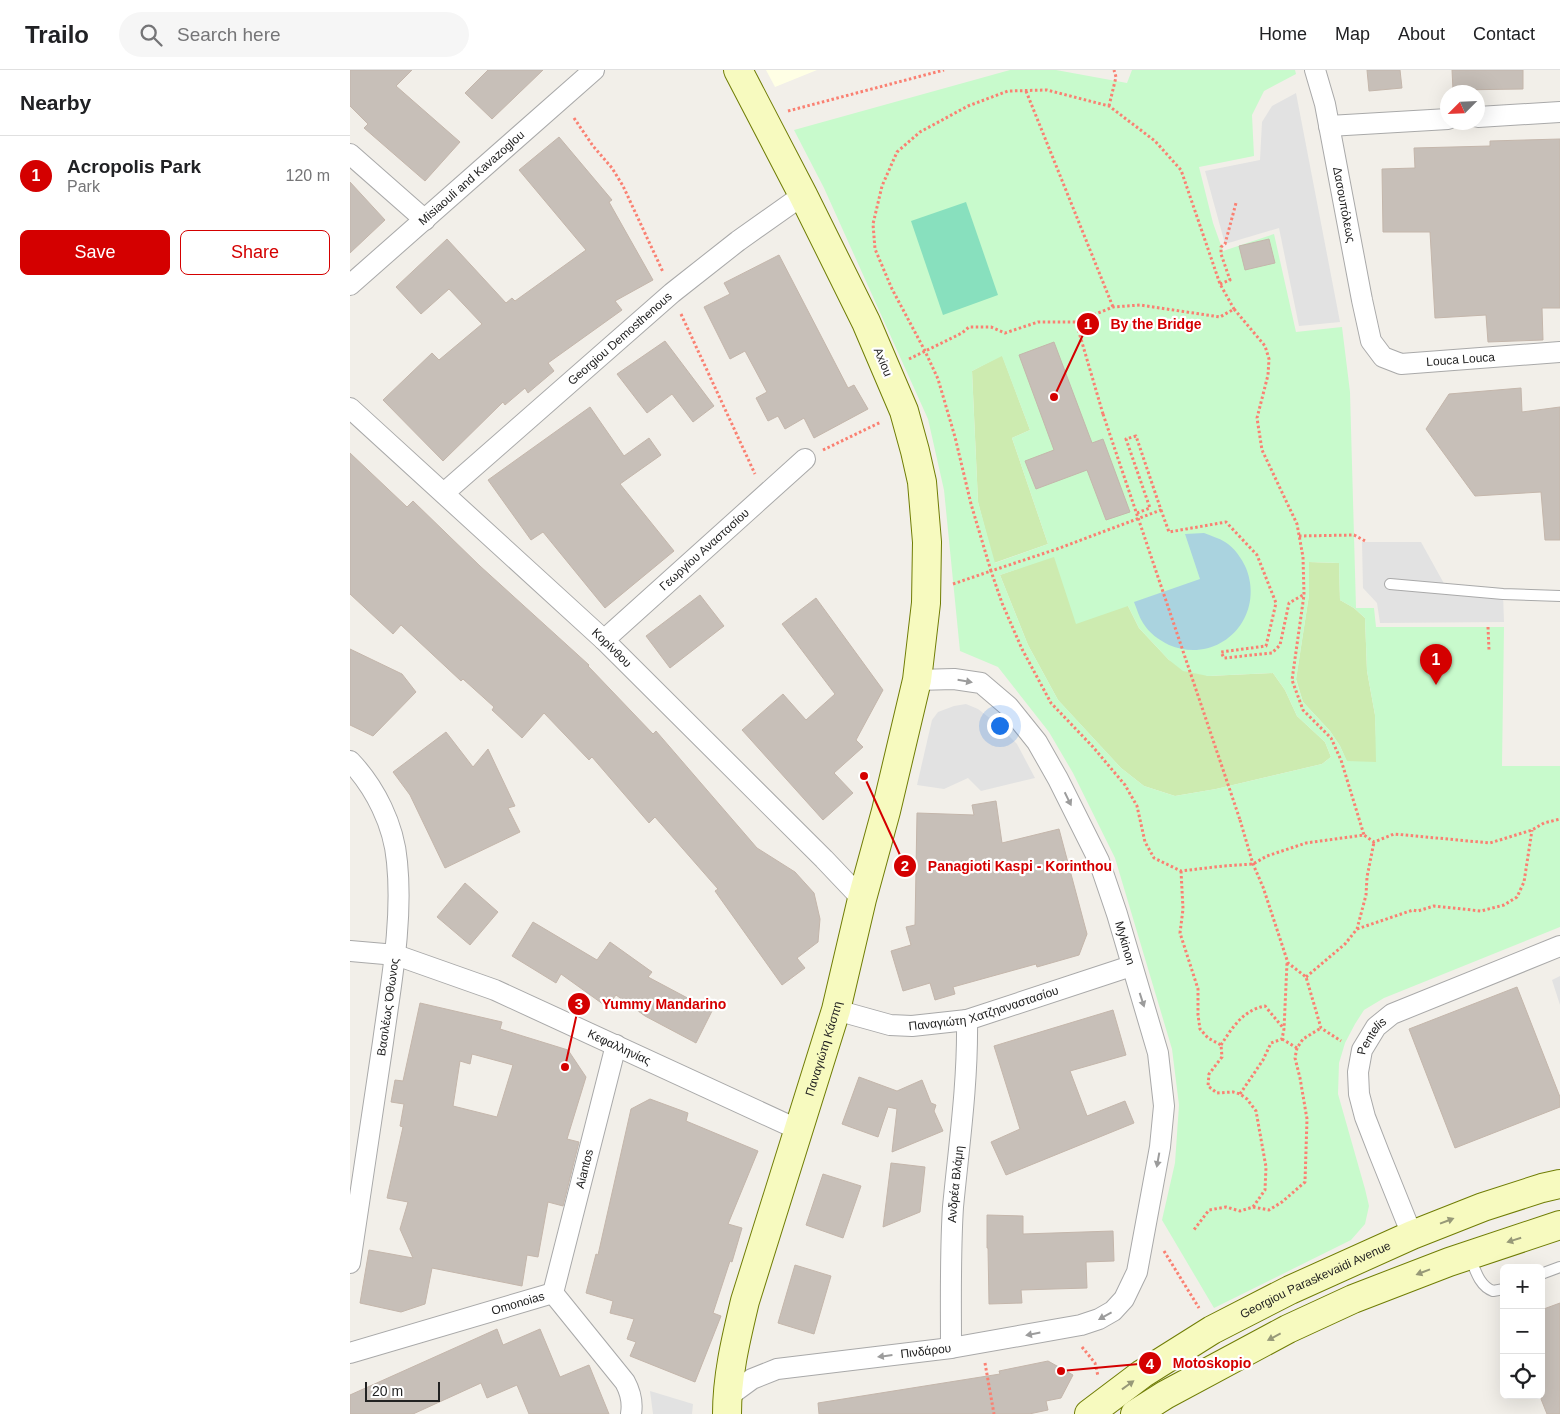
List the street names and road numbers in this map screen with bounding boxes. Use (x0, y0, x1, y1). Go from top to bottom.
street label: Misiaouli and Kavazoglou (416, 128, 527, 228)
street label: Δασουπόλεως (1330, 166, 1358, 244)
street label: Georgiou Demosthenous (565, 289, 675, 388)
street label: Axiou (871, 345, 895, 379)
street label: Louca Louca (1426, 350, 1496, 369)
street label: Γεωργίου Αναστασίου (657, 506, 752, 594)
street label: Κορίνθου (589, 625, 634, 670)
street label: Mykinon (1112, 920, 1138, 966)
street label: Βασιλέως Όθωνος (374, 957, 402, 1057)
street label: Παναγιώτη Χατζηαναστασίου (908, 983, 1060, 1033)
street label: Παναγιώτη Κάσπη (803, 1000, 845, 1098)
street label: Pentelis (1354, 1014, 1389, 1056)
street label: Κεφαλληνίας (585, 1027, 653, 1068)
street label: Ανδρέα Βλάμη (945, 1145, 966, 1223)
street label: Aiantos (573, 1148, 596, 1190)
street label: Georgiou Paraskevaidi Avenue (1238, 1238, 1393, 1321)
street label: Omonoias (490, 1289, 546, 1318)
street label: Πινδάρου (900, 1341, 952, 1361)

